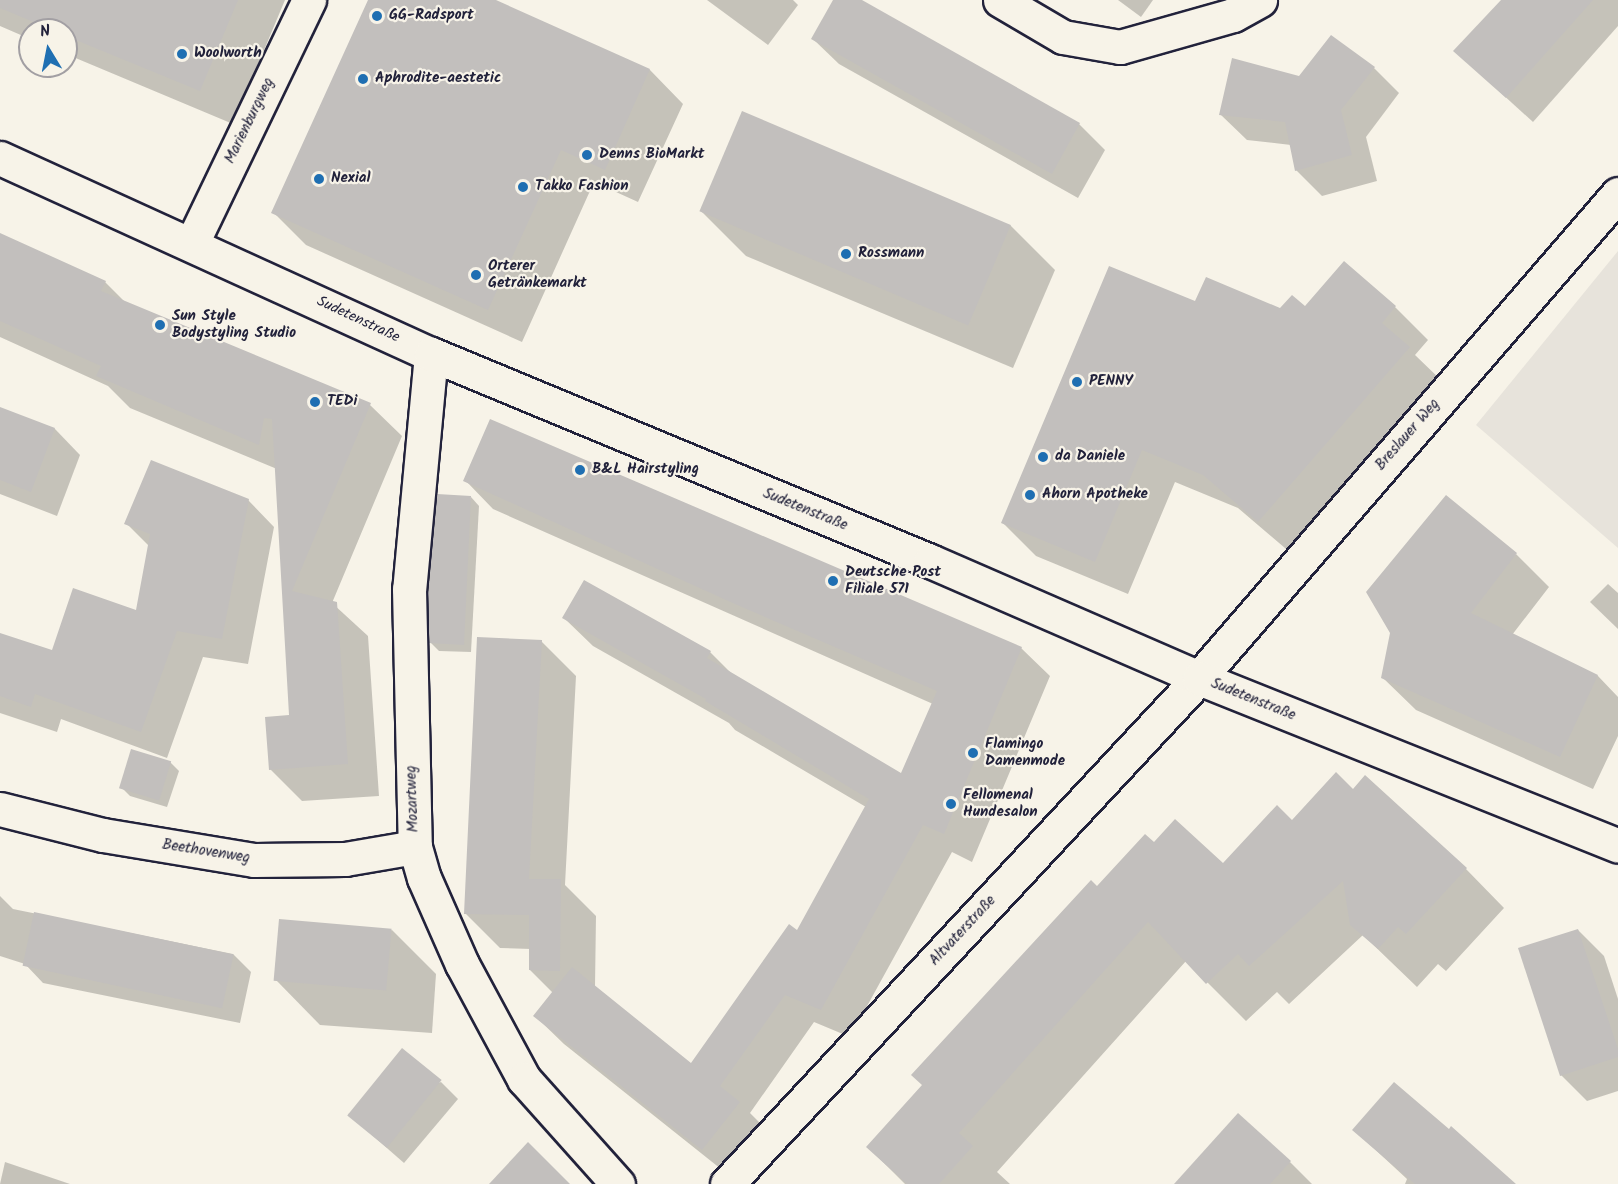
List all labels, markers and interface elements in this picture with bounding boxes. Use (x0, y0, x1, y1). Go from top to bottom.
place label: GG-Radsport (389, 7, 474, 25)
marker: GG-Radsport (370, 9, 384, 23)
north arrow (18, 18, 78, 78)
text: N (38, 19, 52, 45)
place label: Woolworth (194, 45, 262, 63)
marker: Woolworth (175, 47, 189, 61)
place label: Aphrodite-aestetic (375, 70, 501, 88)
marker: Aphrodite-aestetic (356, 72, 370, 86)
street label: Marienburgweg (221, 75, 279, 167)
place label: Denns BioMarkt (599, 146, 704, 164)
marker: Denns BioMarkt (580, 148, 594, 162)
place label: Nexial (331, 170, 370, 188)
marker: Nexial (312, 172, 326, 186)
place label: Takko Fashion (535, 178, 628, 196)
marker: Takko Fashion (516, 180, 530, 194)
place label: Rossmann (858, 245, 924, 263)
marker: Rossmann (839, 247, 853, 261)
place label: Orterer Getränkemarkt (488, 257, 587, 292)
marker: Orterer Getränkemarkt (469, 268, 483, 282)
street label: Sudetenstraße (314, 293, 402, 347)
place label: Sun Style Bodystyling Studio (172, 307, 296, 342)
marker: Sun Style Bodystyling Studio (153, 318, 167, 332)
place label: PENNY (1089, 373, 1133, 391)
marker: PENNY (1070, 375, 1084, 389)
place label: TEDi (327, 393, 357, 411)
marker: TEDi (308, 395, 322, 409)
street label: Breslauer Weg (1372, 396, 1444, 474)
place label: da Daniele (1055, 448, 1125, 466)
marker: da Daniele (1036, 450, 1050, 464)
place label: B&L Hairstyling (592, 461, 699, 479)
marker: B&L Hairstyling (573, 463, 587, 477)
street label: Sudetenstraße (760, 485, 850, 535)
place label: Ahorn Apotheke (1042, 486, 1148, 504)
marker: Ahorn Apotheke (1023, 488, 1037, 502)
place label: Deutsche Post Filiale 571 (845, 563, 941, 598)
marker: Deutsche Post Filiale 571 (826, 574, 840, 588)
street label: Sudetenstraße (1208, 675, 1298, 725)
place label: Flamingo Damenmode (985, 735, 1065, 770)
marker: Flamingo Damenmode (966, 746, 980, 760)
street label: Mozartweg (403, 765, 423, 833)
place label: Fellomenal Hundesalon (963, 786, 1038, 821)
marker: Fellomenal Hundesalon (944, 797, 958, 811)
street label: Beethovenweg (161, 836, 251, 868)
street label: Altvaterstraße (926, 892, 1000, 970)

